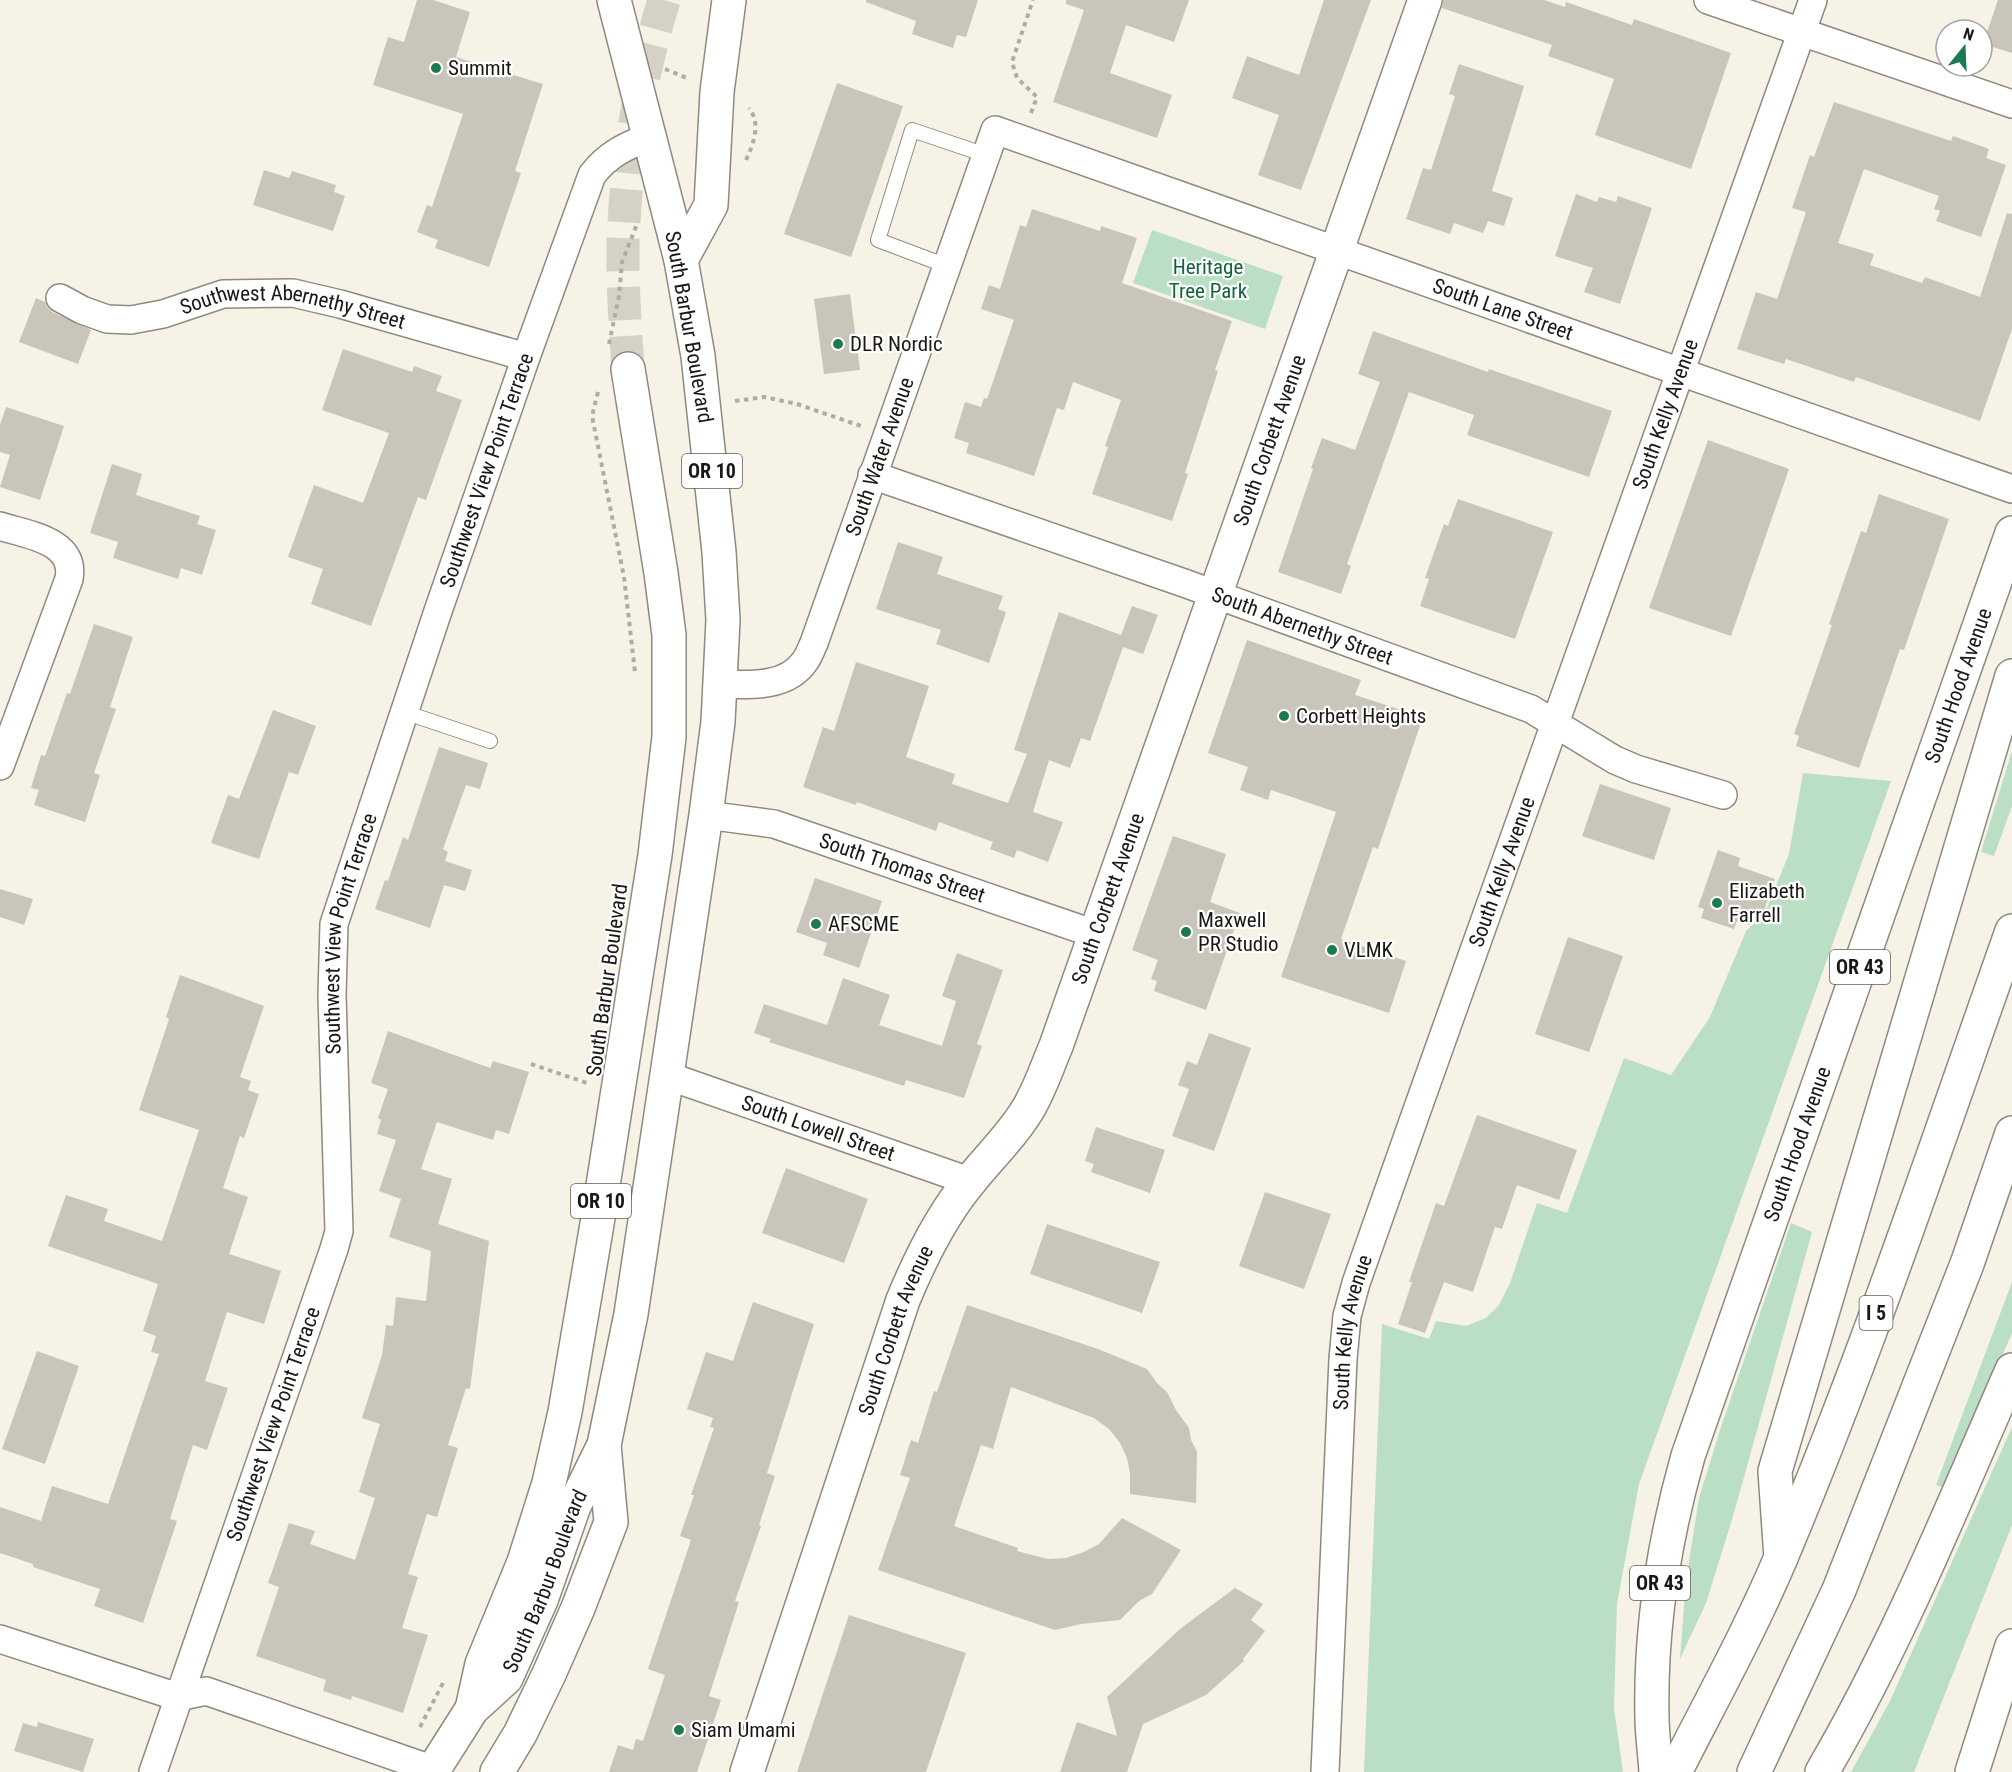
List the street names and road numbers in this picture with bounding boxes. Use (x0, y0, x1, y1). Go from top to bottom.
street label: South Barbur Boulevard (660, 229, 718, 425)
street label: South Lane Street (1430, 274, 1576, 345)
street label: Southwest Abernethy Street (177, 281, 408, 334)
street label: South Kelly Avenue (1627, 336, 1703, 492)
street label: Southwest View Point Terrace (435, 350, 538, 591)
street label: South Corbett Avenue (1228, 351, 1311, 529)
street label: South Water Avenue (841, 374, 919, 539)
road number: OR 10 (682, 454, 742, 488)
street label: South Abernethy Street (1209, 582, 1396, 670)
street label: South Hood Avenue (1920, 605, 1997, 766)
street label: South Kelly Avenue (1464, 794, 1540, 950)
street label: Southwest View Point Terrace (320, 810, 382, 1055)
street label: South Corbett Avenue (1067, 810, 1149, 987)
street label: South Thomas Street (816, 828, 988, 907)
street label: South Barbur Boulevard (582, 882, 632, 1078)
road number: OR 43 (1830, 950, 1890, 984)
street label: South Hood Avenue (1759, 1063, 1836, 1225)
street label: South Lowell Street (738, 1091, 898, 1166)
road number: OR 10 (571, 1184, 631, 1218)
street label: South Corbett Avenue (854, 1241, 938, 1419)
street label: South Kelly Avenue (1329, 1252, 1377, 1411)
road number: I 5 (1860, 1296, 1892, 1330)
street label: Southwest View Point Terrace (222, 1304, 325, 1545)
street label: South Barbur Boulevard (498, 1486, 592, 1677)
road number: OR 43 (1630, 1566, 1690, 1600)

